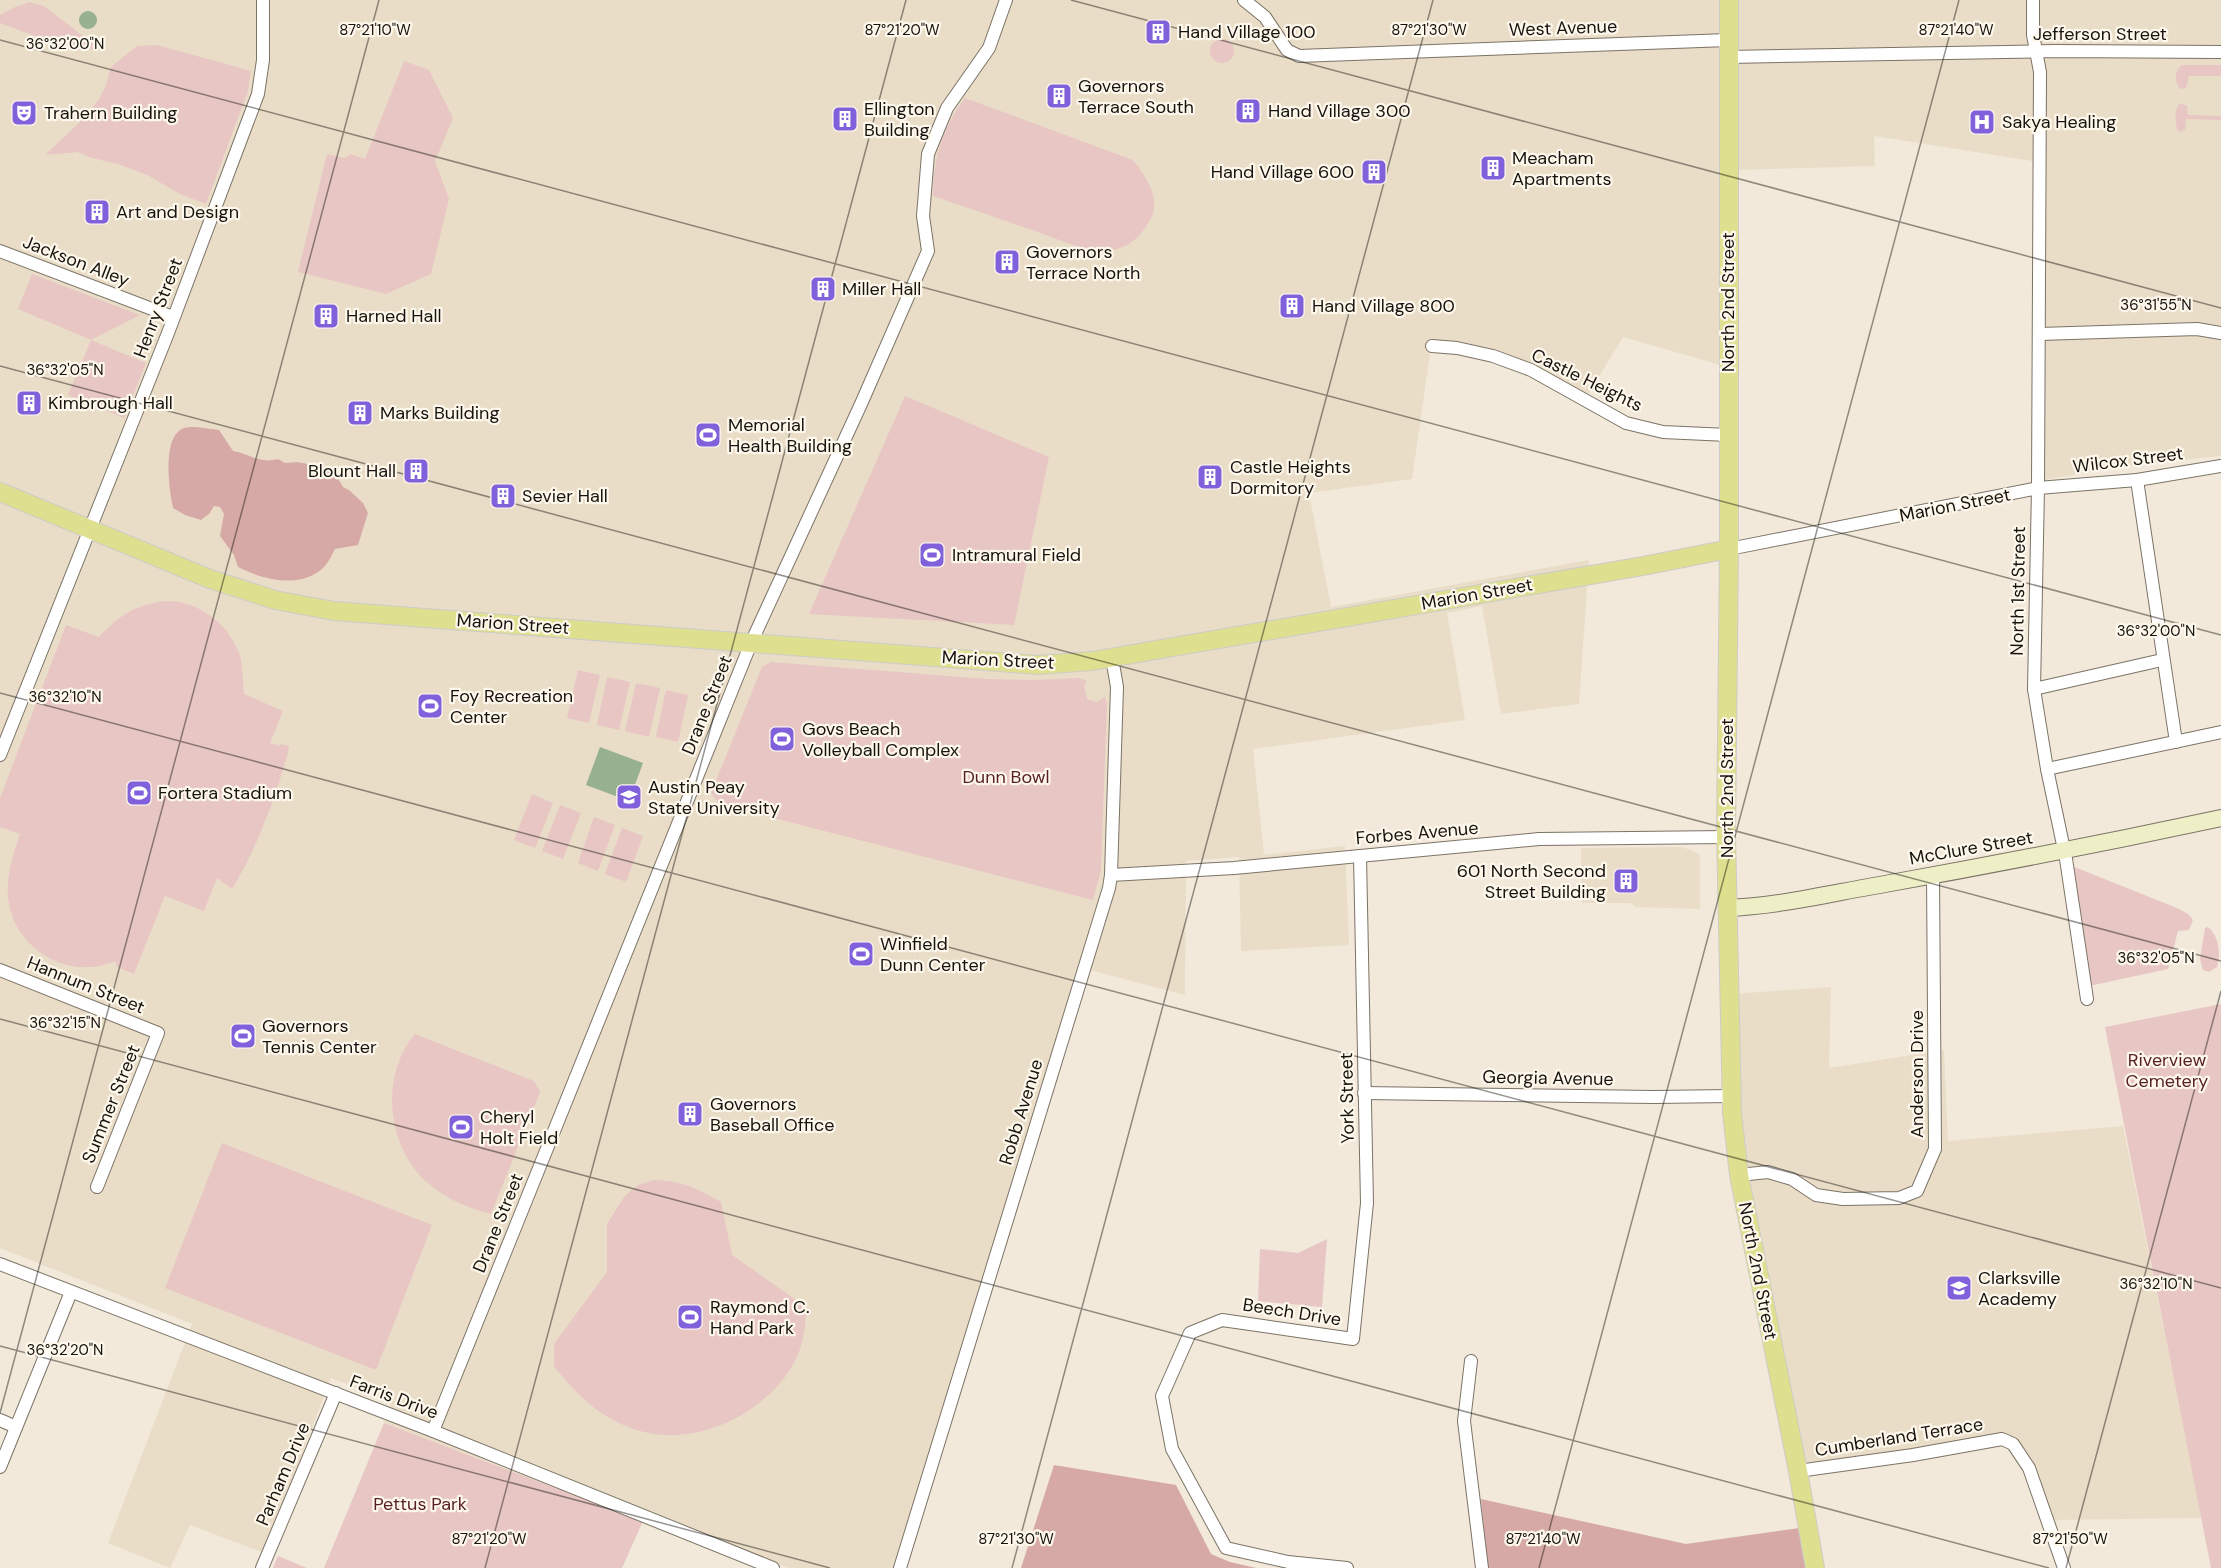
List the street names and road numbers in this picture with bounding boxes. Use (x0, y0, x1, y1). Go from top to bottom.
street label: West Avenue (1508, 14, 1618, 42)
street label: Jefferson Street (2033, 22, 2167, 46)
street label: Jackson Alley (19, 230, 133, 292)
street label: North 2nd Street (1716, 232, 1740, 372)
street label: Henry Street (128, 255, 188, 361)
street label: Castle Heights (1527, 343, 1647, 417)
street label: Wilcox Street (2071, 441, 2185, 479)
street label: Marion Street (1897, 482, 2013, 528)
street label: North 1st Street (2005, 526, 2031, 656)
street label: Marion Street (1419, 572, 1535, 616)
street label: Marion Street (456, 608, 570, 640)
street label: Marion Street (941, 645, 1055, 675)
street label: Drane Street (676, 652, 738, 758)
street label: North 2nd Street (1715, 718, 1739, 858)
street label: Forbes Avenue (1355, 816, 1479, 850)
street label: McClure Street (1907, 825, 2035, 871)
street label: Hannum Street (24, 950, 148, 1020)
street label: Anderson Drive (1905, 1010, 1929, 1138)
street label: Summer Street (76, 1041, 146, 1167)
street label: York Street (1334, 1052, 1360, 1144)
street label: Robb Avenue (994, 1056, 1048, 1168)
street label: Georgia Avenue (1482, 1065, 1614, 1091)
street label: Drane Street (467, 1170, 529, 1276)
street label: North 2nd Street (1733, 1200, 1783, 1342)
street label: Beech Drive (1241, 1292, 1343, 1332)
street label: Farris Drive (346, 1369, 442, 1425)
street label: Cumberland Terrace (1813, 1412, 1985, 1462)
street label: Parham Drive (250, 1419, 316, 1529)

